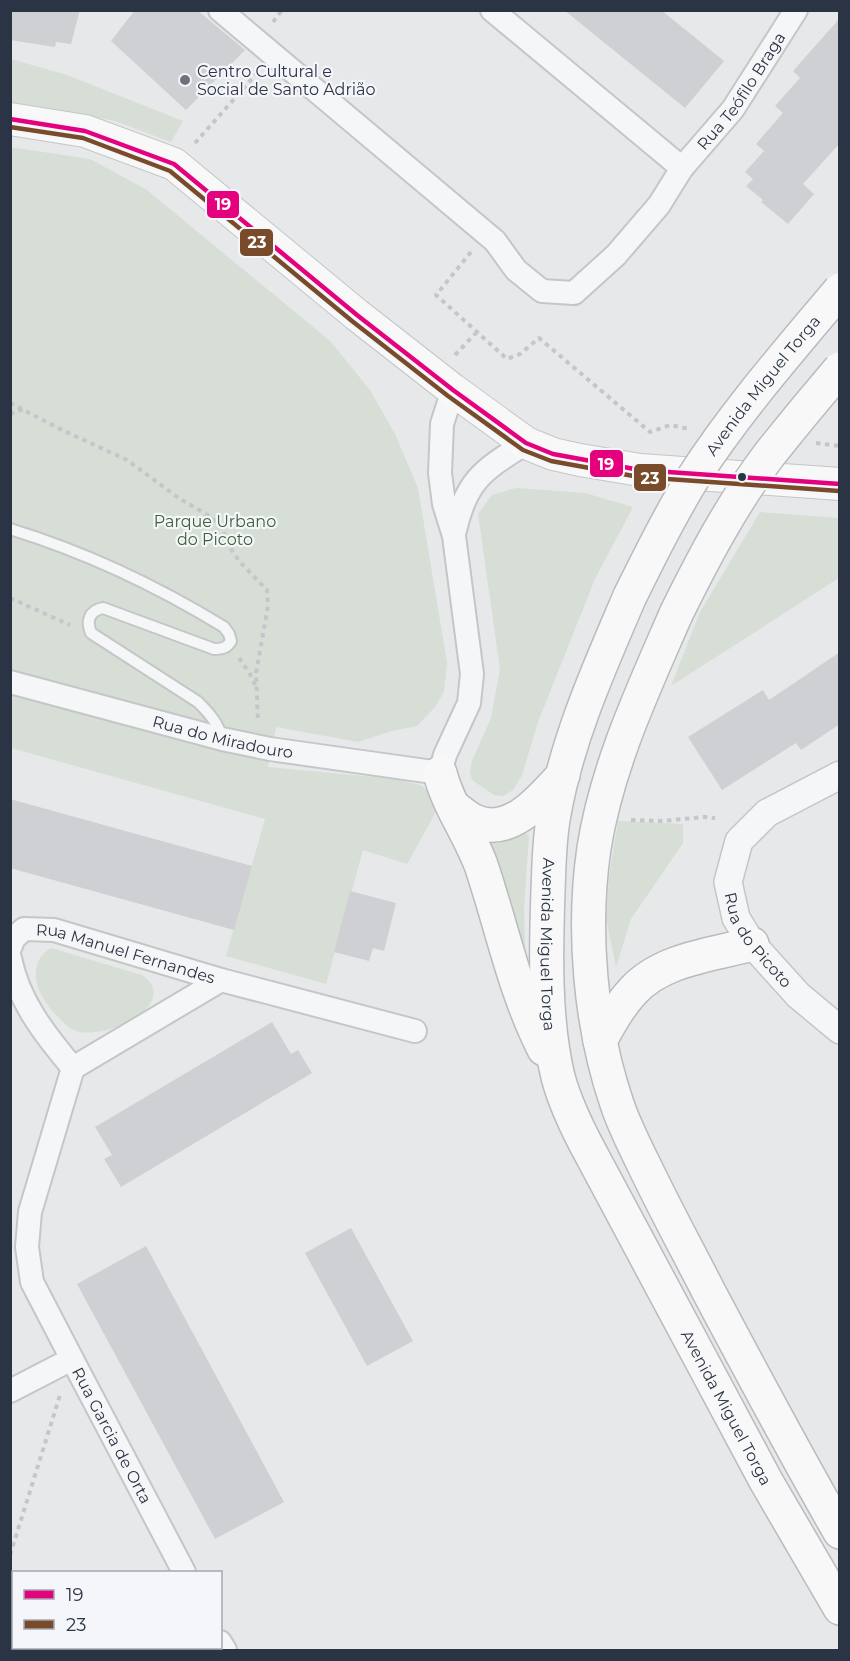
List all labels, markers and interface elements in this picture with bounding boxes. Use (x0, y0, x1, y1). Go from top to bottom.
street label: Rua Teófilo Braga (693, 29, 789, 154)
place label: Centro Cultural e Social de Santo Adrião (197, 62, 376, 99)
marker: Centro Cultural e Social de Santo Adrião (178, 73, 192, 87)
line badge: 19 (206, 190, 240, 219)
text: 19 (215, 195, 231, 214)
line badge: 23 (239, 228, 274, 257)
text: 23 (248, 233, 266, 252)
street label: Avenida Miguel Torga (702, 312, 825, 459)
line badge: 19 (589, 449, 624, 478)
text: 19 (598, 455, 614, 474)
line badge: 23 (633, 463, 667, 492)
text: 23 (641, 469, 659, 488)
unlabelled marker (736, 471, 748, 483)
park label: Parque Urbano do Picoto (154, 512, 276, 549)
street label: Rua do Miradouro (150, 712, 294, 762)
street label: Avenida Miguel Torga (537, 857, 559, 1032)
street label: Rua do Picoto (721, 890, 796, 992)
street label: Rua Manuel Fernandes (36, 920, 217, 988)
street label: Avenida Miguel Torga (677, 1327, 775, 1489)
street label: Rua Garcia de Orta (68, 1364, 155, 1507)
legend (12, 1571, 222, 1649)
text: 19 (66, 1584, 83, 1606)
text: 23 (66, 1614, 86, 1636)

